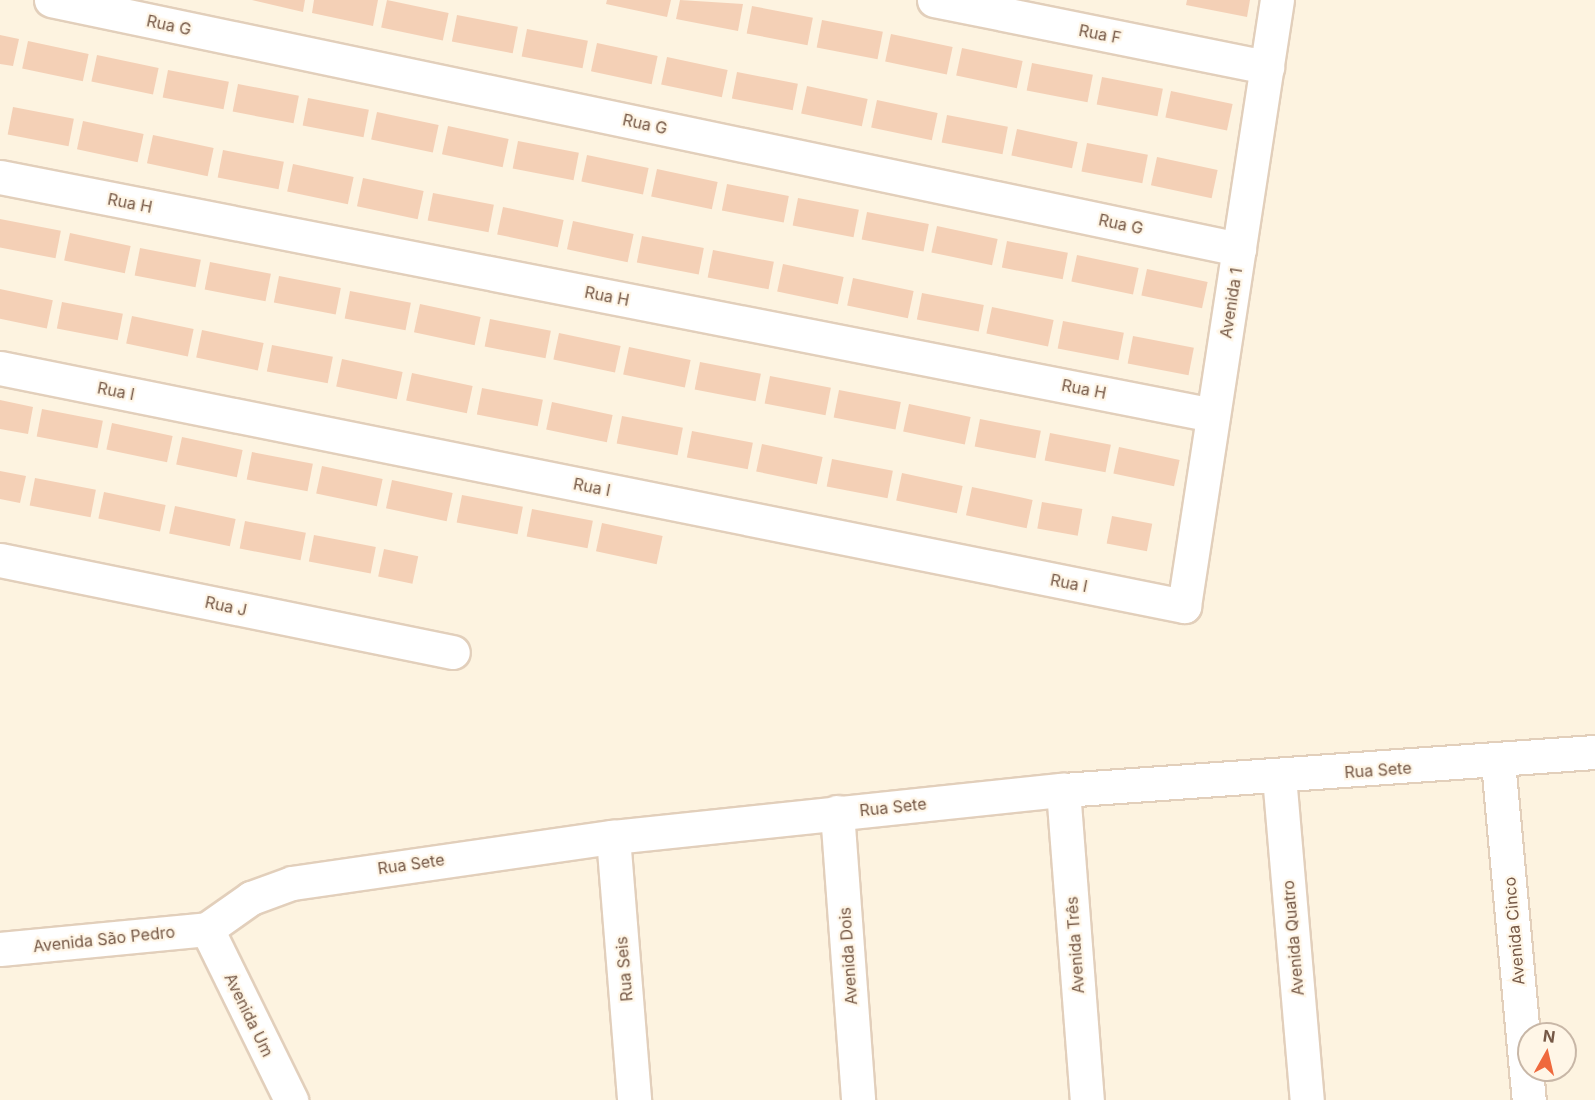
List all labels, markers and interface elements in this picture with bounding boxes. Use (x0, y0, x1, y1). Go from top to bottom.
street label: Rua G (145, 11, 193, 39)
street label: Rua F (1077, 21, 1123, 47)
street label: Rua G (621, 110, 669, 138)
street label: Rua H (106, 189, 154, 217)
street label: Rua G (1097, 210, 1145, 238)
street label: Avenida 1 (1216, 266, 1246, 340)
street label: Rua H (583, 282, 631, 310)
street label: Rua H (1060, 375, 1108, 403)
street label: Rua I (96, 378, 136, 404)
street label: Rua I (572, 474, 612, 500)
street label: Rua I (1049, 570, 1089, 596)
street label: Rua J (203, 592, 249, 620)
street label: Rua Sete (1344, 758, 1412, 782)
street label: Rua Sete (859, 794, 927, 820)
street label: Rua Sete (376, 850, 446, 878)
street label: Avenida Cinco (1500, 876, 1528, 986)
street label: Avenida Quatro (1278, 879, 1308, 997)
street label: Avenida Três (1062, 896, 1088, 994)
street label: Avenida Dois (835, 906, 861, 1006)
street label: Avenida São Pedro (32, 922, 176, 956)
street label: Rua Seis (612, 936, 636, 1002)
street label: Avenida Um (221, 970, 277, 1060)
north arrow (1517, 1022, 1577, 1082)
text: N (1542, 1025, 1557, 1047)

